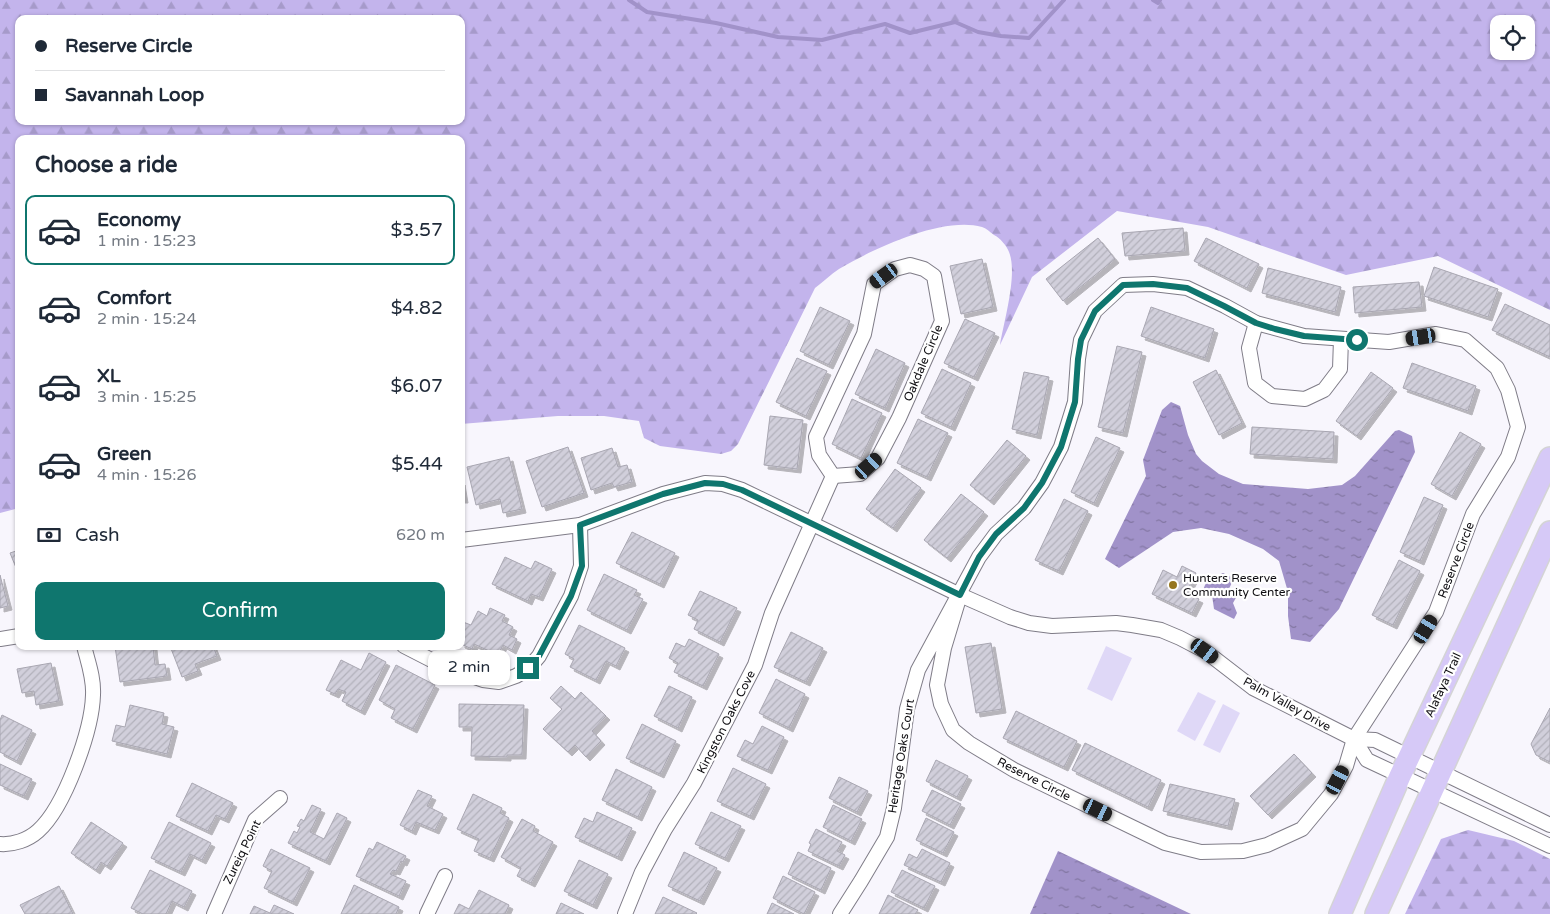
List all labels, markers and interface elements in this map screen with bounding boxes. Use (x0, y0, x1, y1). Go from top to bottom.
map controls (1490, 15, 1535, 60)
button: locate (1490, 15, 1535, 60)
text: Reserve Circle (65, 35, 193, 57)
text: Savannah Loop (65, 84, 204, 106)
text: Choose a ride (35, 152, 178, 178)
icon: car (37, 208, 82, 253)
text: Economy (97, 209, 181, 231)
text: $3.57 (391, 219, 443, 241)
text: 1 min · 15:23 (97, 231, 196, 251)
car (867, 261, 900, 291)
icon: car (37, 286, 82, 331)
text: Comfort (97, 287, 171, 309)
text: $4.82 (391, 297, 443, 319)
text: 2 min · 15:24 (97, 309, 196, 329)
street label: Oakdale Circle (901, 322, 946, 403)
car (1405, 327, 1436, 347)
route start (1346, 329, 1368, 351)
icon: car (37, 364, 82, 409)
text: XL (97, 365, 121, 387)
text: $6.07 (391, 375, 443, 397)
text: 3 min · 15:25 (97, 387, 196, 407)
icon: car (37, 442, 82, 487)
text: Green (97, 443, 151, 465)
car (852, 450, 885, 482)
text: $5.44 (391, 453, 443, 475)
text: 4 min · 15:26 (97, 465, 196, 485)
street label: Reserve Circle (1435, 520, 1477, 600)
icon: cash (35, 521, 63, 549)
text: Cash (75, 524, 120, 546)
text: 620 m (396, 525, 445, 545)
place label: Hunters Reserve Community Center (1183, 571, 1291, 599)
marker: Hunters Reserve Community Center (1167, 579, 1179, 591)
button: Confirm (35, 582, 445, 640)
car (1411, 612, 1440, 646)
car (1188, 636, 1221, 666)
callout: 2 min (428, 650, 510, 686)
street label: Alafaya Trail (1422, 650, 1464, 720)
text: 2 min (448, 657, 490, 677)
route end (517, 657, 539, 679)
street label: Kingston Oaks Cove (694, 668, 758, 776)
street label: Palm Valley Drive (1241, 674, 1333, 734)
street label: Heritage Oaks Court (885, 697, 917, 814)
street label: Reserve Circle (995, 754, 1073, 804)
car (1324, 763, 1351, 797)
car (1081, 797, 1114, 823)
street label: Zureiq Point (220, 817, 264, 886)

